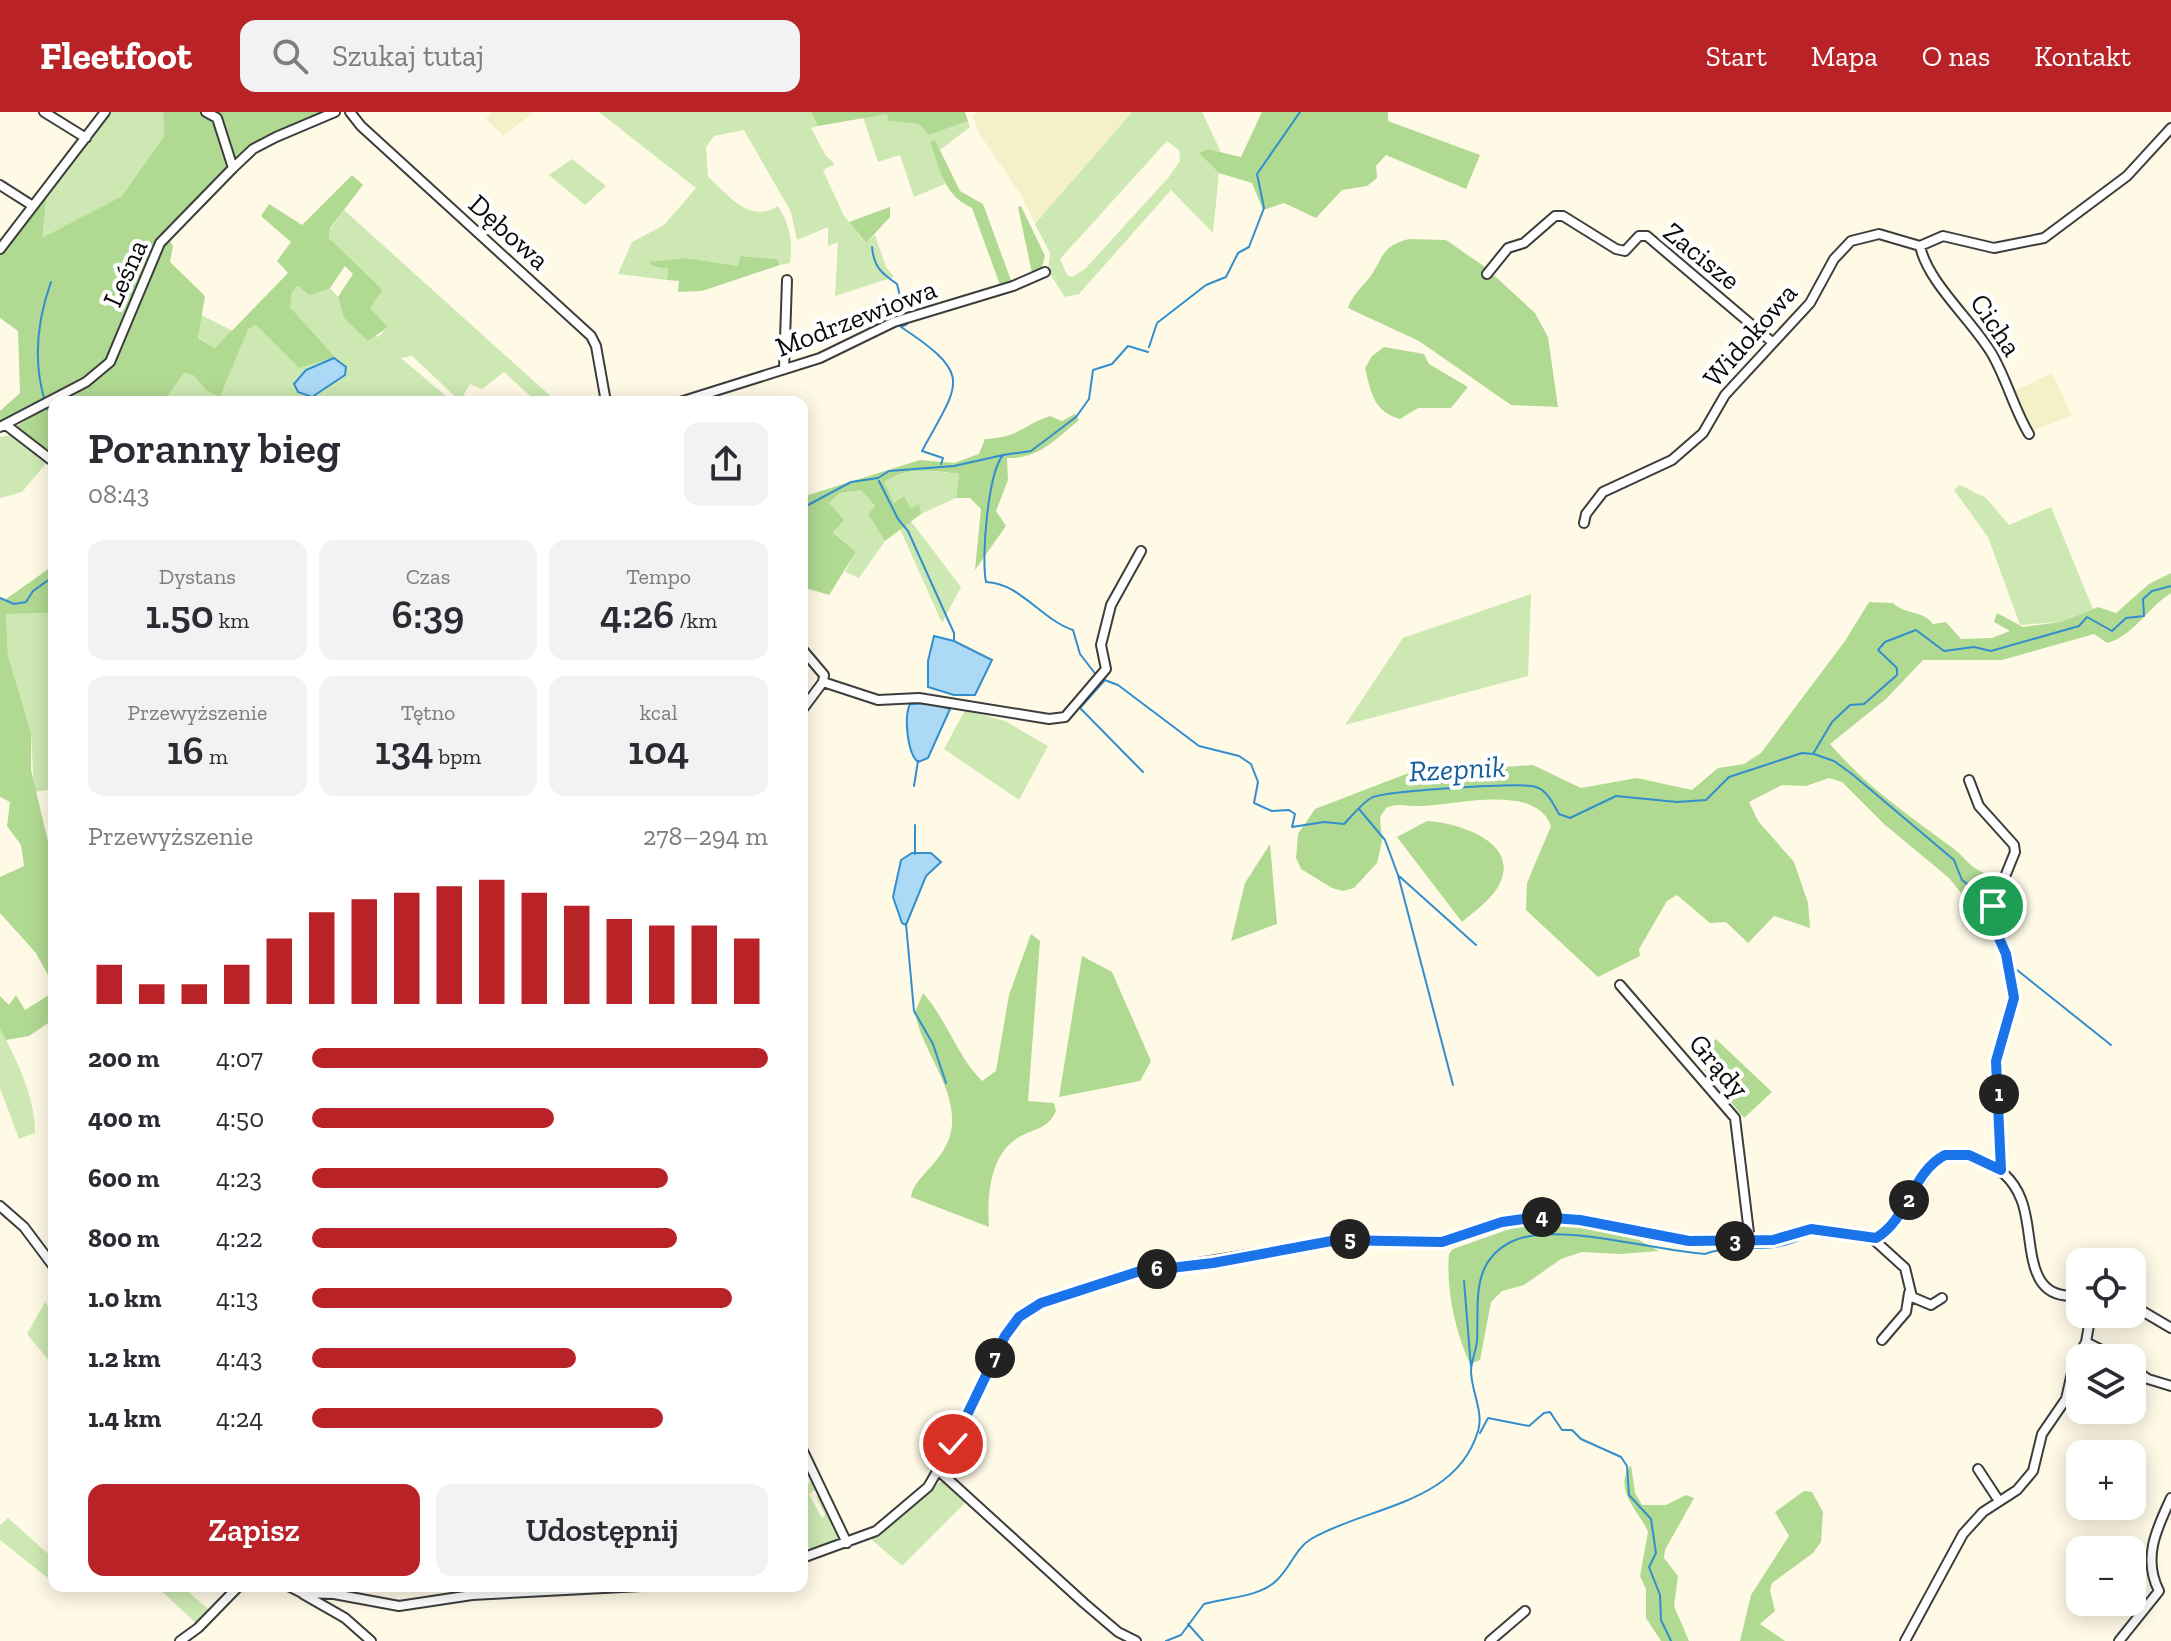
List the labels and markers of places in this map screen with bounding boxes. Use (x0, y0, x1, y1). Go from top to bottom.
pin (1959, 872, 2027, 940)
pin: 1 (1979, 1074, 2019, 1114)
pin: 2 (1889, 1180, 1929, 1220)
pin: 4 (1522, 1197, 1562, 1237)
pin: 5 (1330, 1219, 1370, 1259)
pin: 3 (1715, 1221, 1755, 1261)
pin: 6 (1137, 1249, 1177, 1289)
pin: 7 (975, 1338, 1015, 1378)
pin (919, 1410, 987, 1478)

